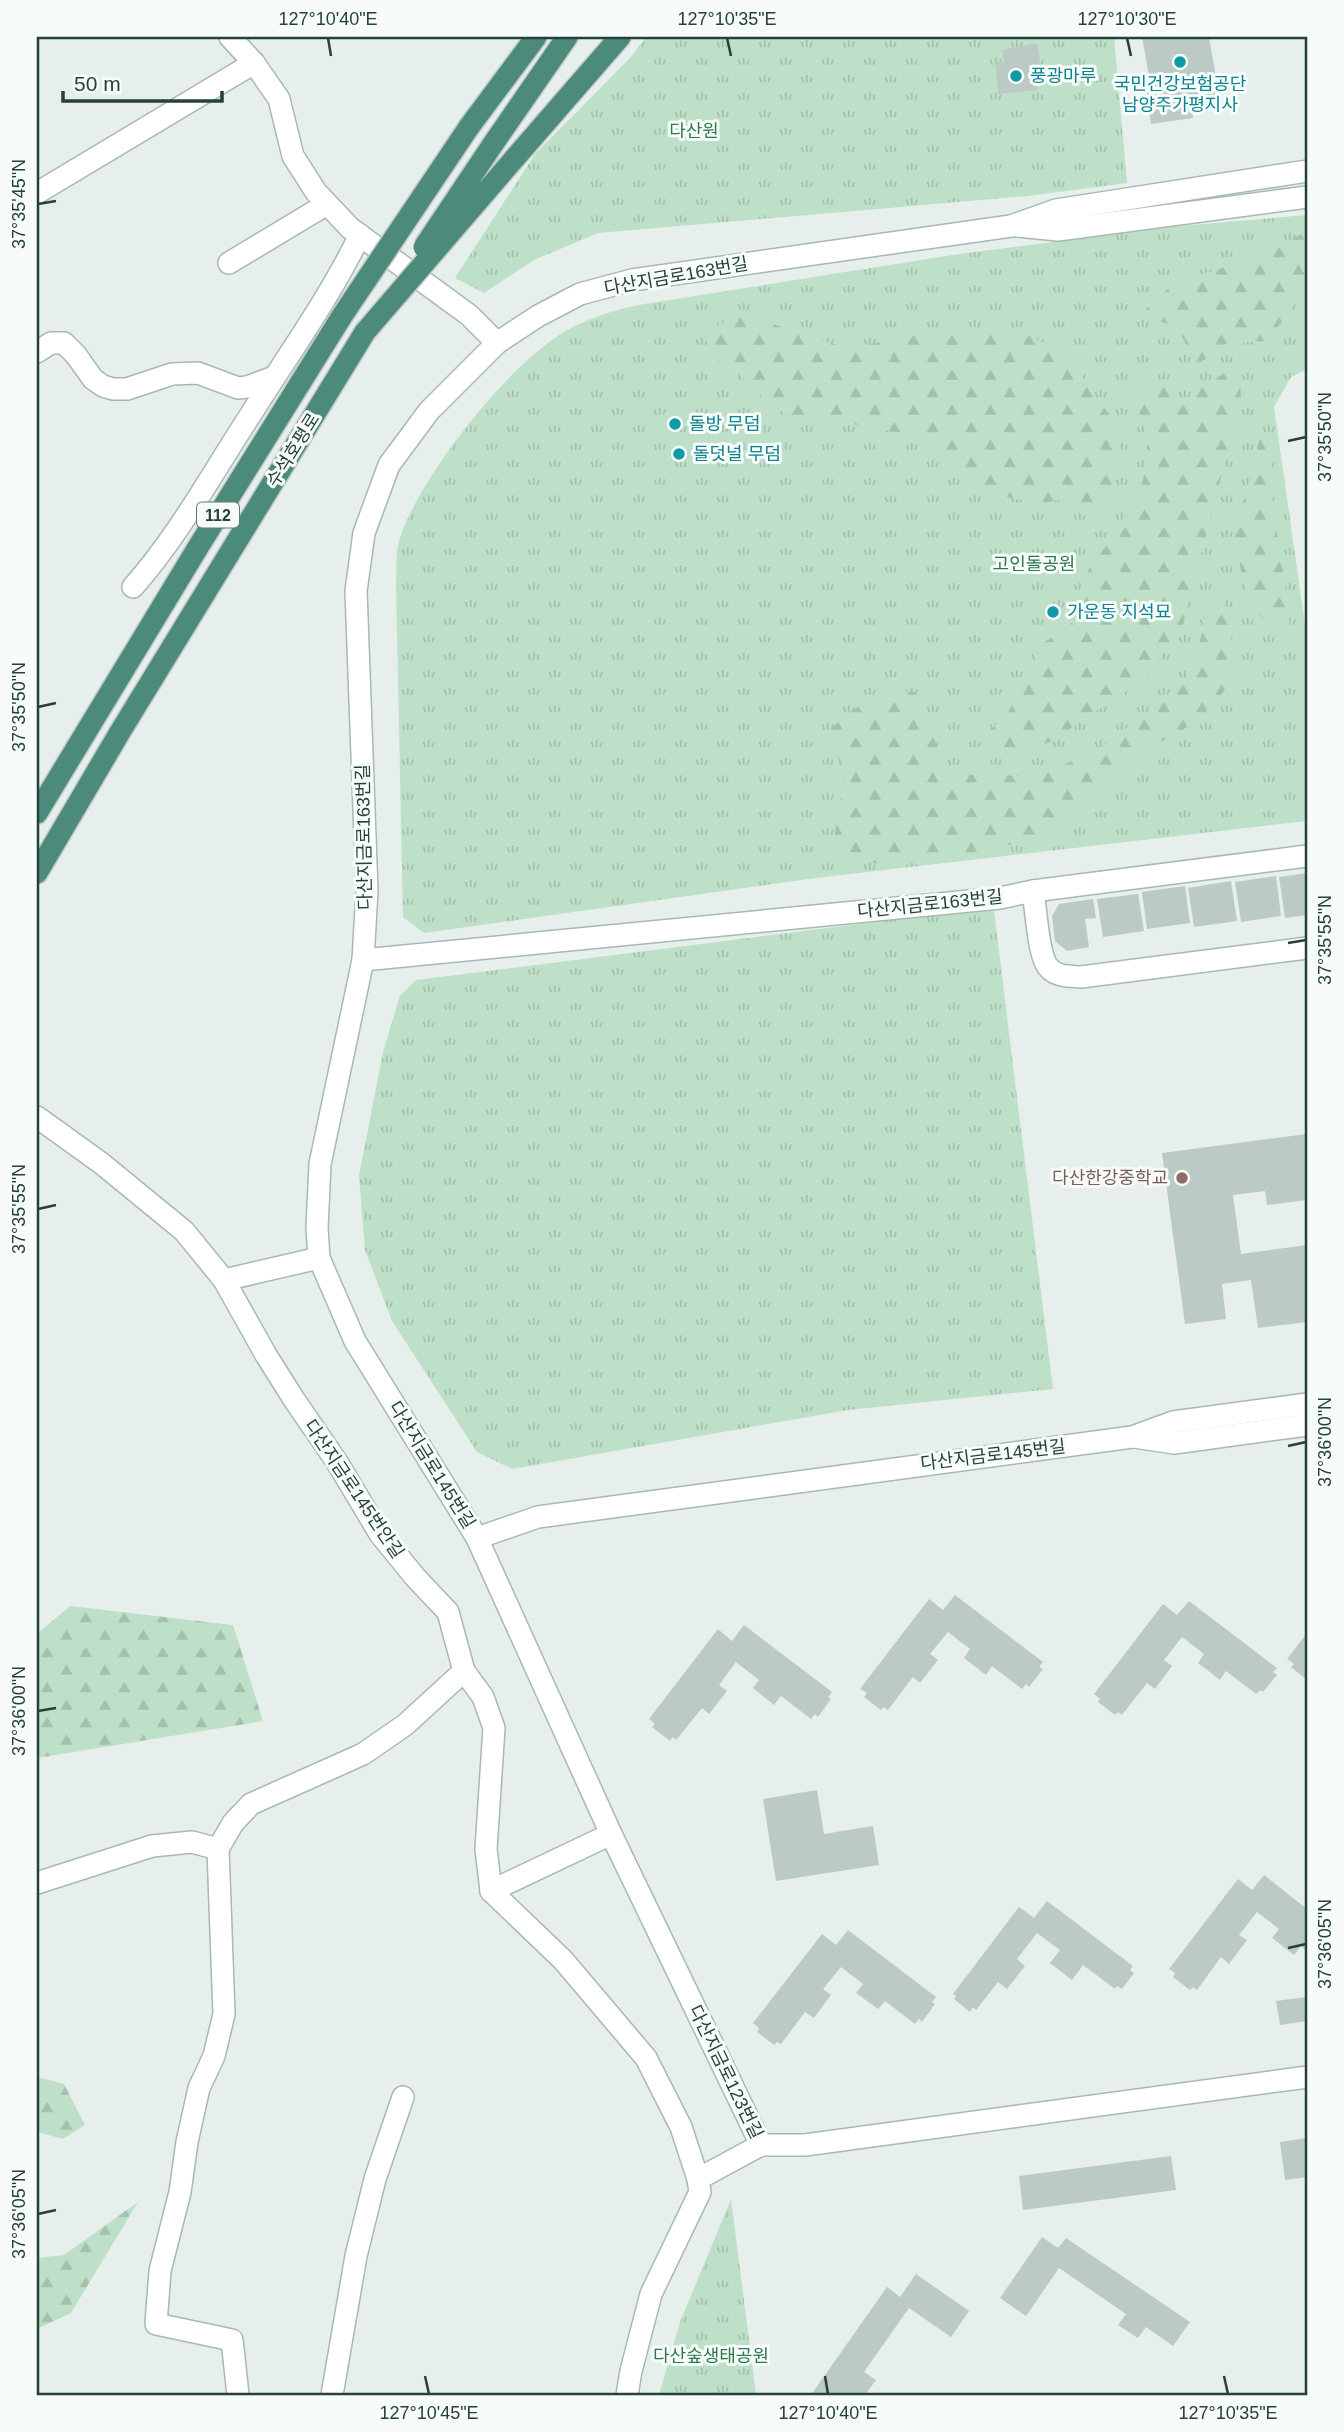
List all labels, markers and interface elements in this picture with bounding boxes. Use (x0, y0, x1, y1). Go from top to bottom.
text: 127°10'40"E (278, 9, 378, 29)
text: 127°10'35"E (677, 9, 777, 29)
text: 127°10'30"E (1077, 9, 1177, 29)
marker: 국민건강보험공단 남양주가평지사 (1172, 54, 1188, 70)
scale bar (63, 60, 222, 104)
place label: 풍광마루 (1030, 66, 1096, 86)
marker: 풍광마루 (1008, 68, 1024, 84)
text: 50 m (74, 72, 121, 95)
place label: 국민건강보험공단 남양주가평지사 (1114, 74, 1246, 115)
park label: 다산원 (669, 121, 719, 141)
text: 37°35'45"N (9, 159, 29, 249)
street label: 다산지금로163번길 (602, 253, 750, 299)
text: 37°35'50"N (1315, 392, 1335, 482)
street label: 수석호평로 (263, 410, 323, 490)
place label: 돌방 무덤 (689, 414, 760, 434)
marker: 돌방 무덤 (667, 416, 683, 432)
place label: 돌덧널 무덤 (693, 444, 781, 464)
marker: 돌덧널 무덤 (671, 446, 687, 462)
road number: 112 (197, 502, 239, 528)
park label: 고인돌공원 (993, 554, 1075, 574)
place label: 가운동 지석묘 (1067, 602, 1171, 622)
marker: 가운동 지석묘 (1045, 604, 1061, 620)
text: 37°35'50"N (9, 662, 29, 752)
street label: 다산지금로163번길 (353, 764, 375, 910)
street label: 다산지금로163번길 (856, 886, 1004, 922)
text: 37°35'55"N (1315, 895, 1335, 985)
text: 37°35'55"N (9, 1164, 29, 1254)
place label: 다산한강중학교 (1052, 1168, 1168, 1188)
marker: 다산한강중학교 (1174, 1170, 1190, 1186)
text: 37°36'00"N (1315, 1397, 1335, 1487)
street label: 다산지금로145번길 (385, 1398, 479, 1532)
street label: 다산지금로145번안길 (300, 1416, 408, 1562)
street label: 다산지금로145번길 (919, 1436, 1067, 1474)
text: 37°36'00"N (9, 1666, 29, 1756)
text: 37°36'05"N (1315, 1899, 1335, 1989)
street label: 다산지금로123번길 (685, 2002, 767, 2142)
text: 37°36'05"N (9, 2169, 29, 2259)
park label: 다산숲생태공원 (653, 2346, 769, 2366)
text: 127°10'45"E (379, 2403, 479, 2423)
text: 127°10'40"E (778, 2403, 878, 2423)
text: 127°10'35"E (1178, 2403, 1278, 2423)

